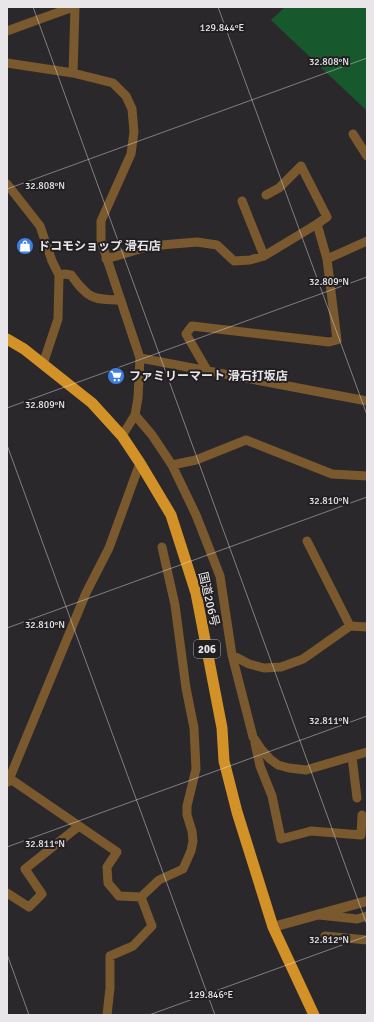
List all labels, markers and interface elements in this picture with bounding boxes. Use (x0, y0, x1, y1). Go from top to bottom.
text: 129.844°E (200, 22, 245, 34)
text: 32.808°N (309, 56, 349, 68)
text: 32.808°N (25, 180, 65, 192)
shop icon: ドコモショップ 滑石店 (15, 236, 35, 256)
place label: ドコモショップ 滑石店 (38, 239, 161, 254)
text: 32.809°N (309, 276, 349, 288)
supermarket icon: ファミリーマート 滑石打坂店 (106, 366, 126, 386)
place label: ファミリーマート 滑石打坂店 (129, 369, 288, 384)
text: 32.809°N (25, 399, 65, 411)
text: 32.810°N (309, 495, 349, 507)
street label: 国道206号 (195, 570, 222, 628)
text: 32.810°N (25, 619, 65, 631)
road number: 206 (194, 640, 220, 658)
text: 32.811°N (309, 715, 349, 727)
text: 32.811°N (25, 838, 65, 850)
text: 32.812°N (309, 934, 349, 946)
text: 129.846°E (189, 989, 234, 1001)

